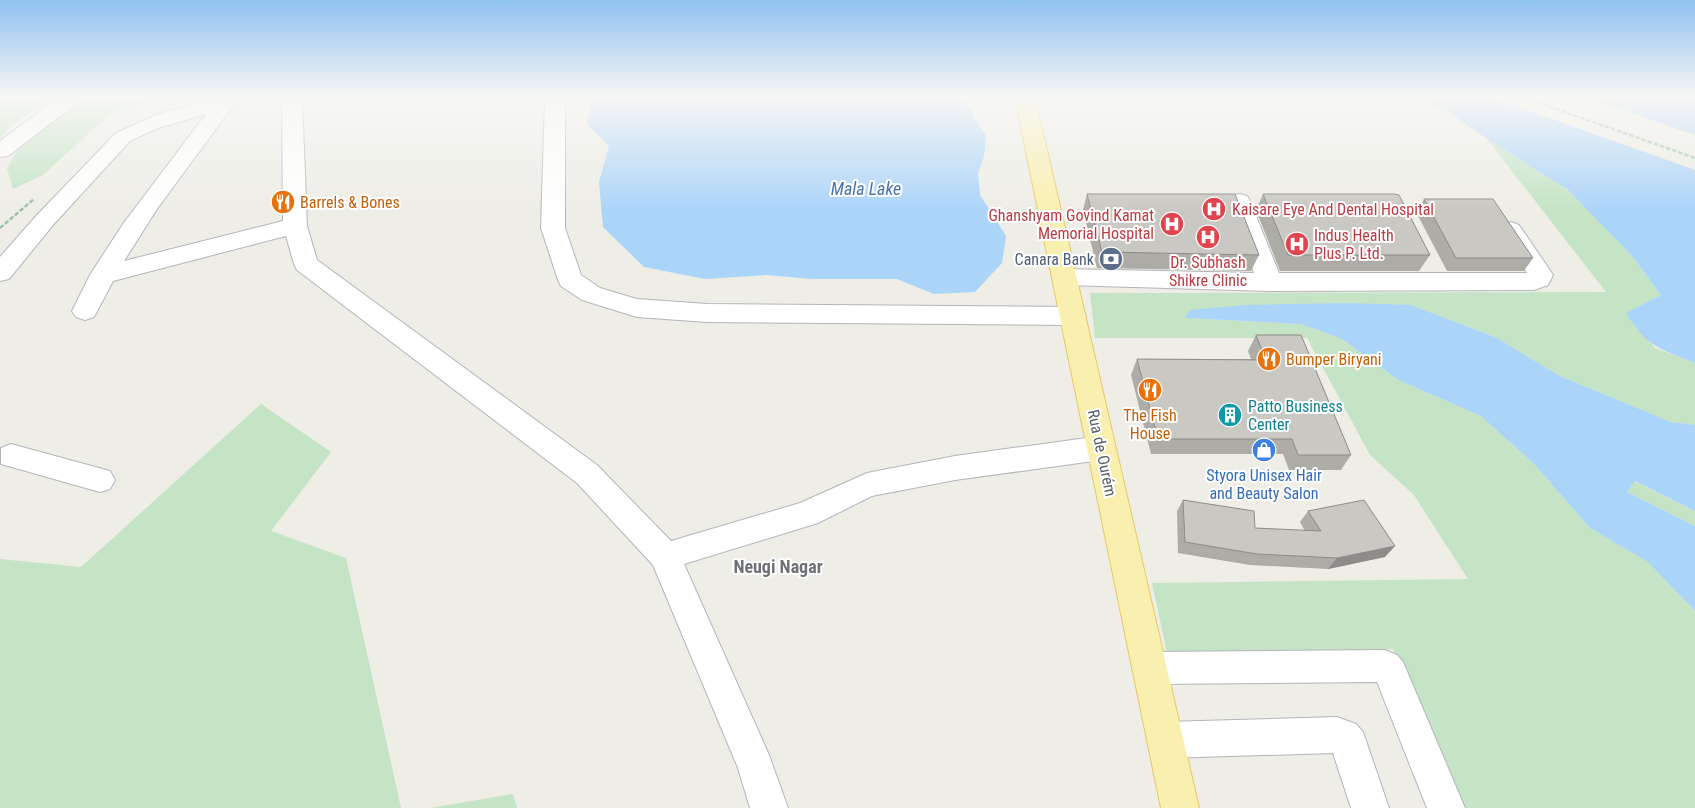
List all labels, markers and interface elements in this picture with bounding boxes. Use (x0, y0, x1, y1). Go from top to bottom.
water label: Mala Lake (831, 178, 901, 199)
restaurant icon: Barrels & Bones (270, 189, 296, 215)
place label: Barrels & Bones (300, 193, 400, 212)
hospital icon: Kaisare Eye And Dental Hospital (1201, 196, 1227, 222)
place label: Kaisare Eye And Dental Hospital (1232, 200, 1434, 219)
place label: Ghanshyam Govind Kamat Memorial Hospital (988, 206, 1154, 243)
hospital icon: Ghanshyam Govind Kamat Memorial Hospital (1159, 211, 1185, 237)
hospital icon: Dr. Subhash Shikre Clinic (1195, 224, 1221, 250)
place label: Indus Health Plus P. Ltd. (1314, 226, 1394, 263)
hospital icon: Indus Health Plus P. Ltd. (1284, 231, 1310, 257)
bank icon: Canara Bank (1098, 246, 1124, 272)
place label: Canara Bank (1015, 250, 1095, 269)
place label: Dr. Subhash Shikre Clinic (1169, 253, 1247, 290)
restaurant icon: Bumper Biryani (1256, 346, 1282, 372)
place label: Bumper Biryani (1286, 350, 1382, 369)
restaurant icon: The Fish House (1137, 377, 1163, 403)
place label: Patto Business Center (1248, 397, 1343, 434)
building icon: Patto Business Center (1217, 402, 1243, 428)
place label: The Fish House (1123, 406, 1177, 443)
street label: Rua de Ourém (1084, 408, 1120, 498)
shop icon: Styora Unisex Hair and Beauty Salon (1251, 437, 1277, 463)
place label: Styora Unisex Hair and Beauty Salon (1206, 466, 1322, 503)
district label: Neugi Nagar (733, 556, 823, 577)

